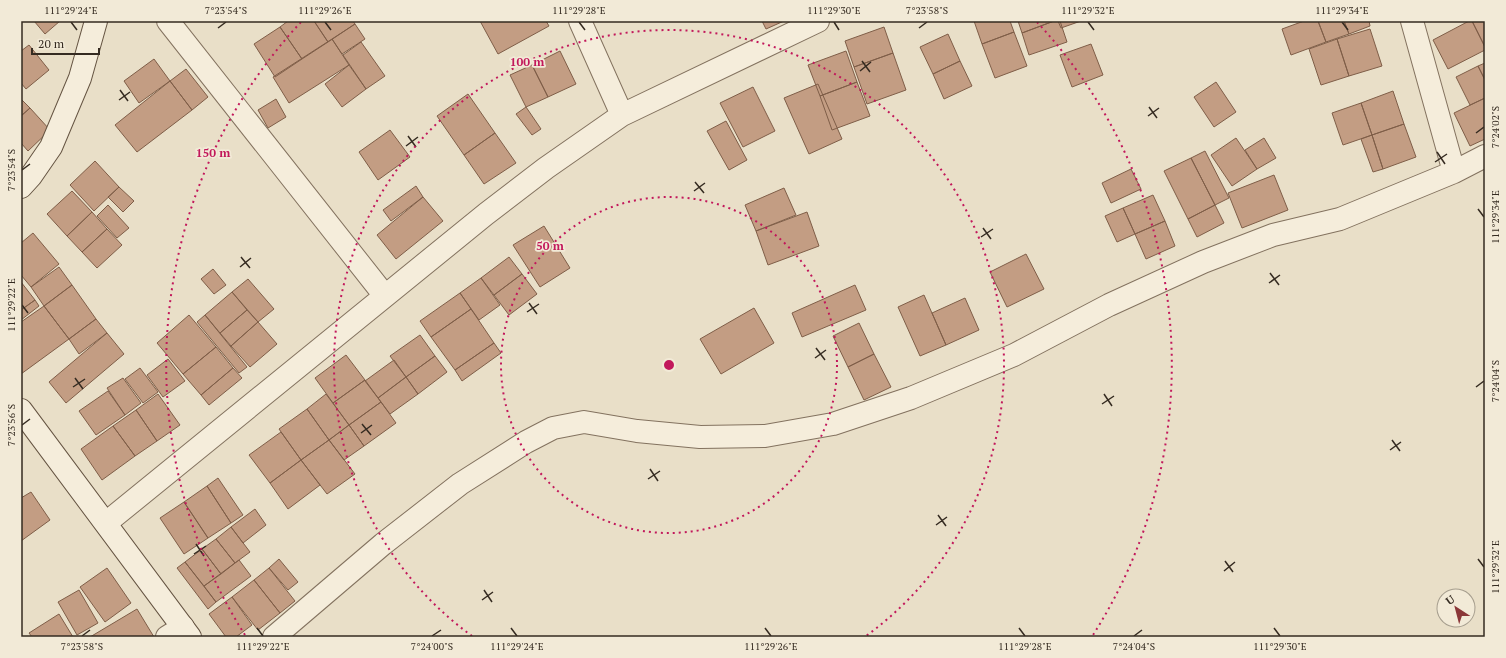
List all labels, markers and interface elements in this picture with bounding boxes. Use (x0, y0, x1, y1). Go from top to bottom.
text: 111°29'24"E (44, 4, 98, 17)
text: 7°23'54"S (205, 4, 247, 17)
text: 111°29'26"E (298, 4, 352, 17)
text: 111°29'28"E (552, 4, 606, 17)
text: 111°29'30"E (807, 4, 861, 17)
text: 7°23'58"S (906, 4, 948, 17)
text: 111°29'32"E (1061, 4, 1115, 17)
text: 111°29'34"E (1315, 4, 1369, 17)
scale bar (32, 30, 99, 56)
text: 20 m (38, 36, 65, 51)
text: 100 m (510, 54, 544, 69)
text: 7°24'02"S (1489, 106, 1502, 148)
text: 150 m (196, 145, 230, 160)
text: 7°23'54"S (5, 149, 18, 191)
text: 111°29'34"E (1489, 190, 1502, 244)
text: 50 m (536, 238, 564, 253)
text: 111°29'22"E (5, 278, 18, 332)
centre of rings (662, 358, 676, 372)
text: 7°24'04"S (1489, 360, 1502, 402)
text: 7°23'56"S (5, 404, 18, 446)
text: 111°29'32"E (1489, 540, 1502, 594)
north arrow (1436, 588, 1476, 628)
text: U (1443, 592, 1458, 608)
text: 7°23'58"S (61, 640, 103, 653)
text: 111°29'22"E (236, 640, 290, 653)
text: 7°24'00"S (411, 640, 453, 653)
text: 111°29'24"E (490, 640, 544, 653)
text: 111°29'26"E (744, 640, 798, 653)
text: 111°29'28"E (998, 640, 1052, 653)
text: 7°24'04"S (1113, 640, 1155, 653)
text: 111°29'30"E (1253, 640, 1307, 653)

